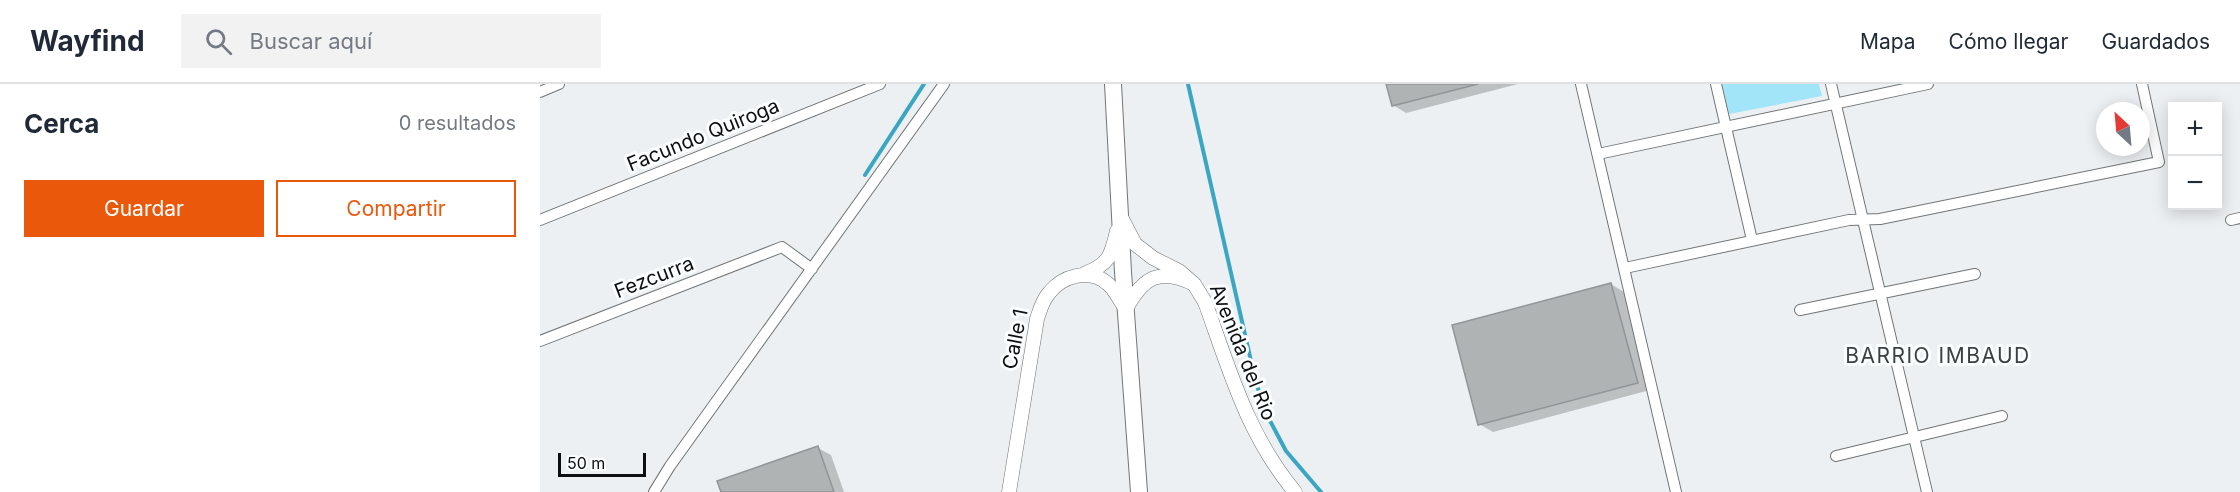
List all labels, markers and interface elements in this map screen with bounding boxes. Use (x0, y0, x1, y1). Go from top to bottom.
search box (181, 14, 601, 68)
text: Wayfind (30, 24, 145, 58)
icon: search (202, 25, 235, 58)
text: Buscar aquí (250, 28, 372, 54)
text: Mapa (1860, 29, 1916, 54)
text: Cómo llegar (1949, 29, 2068, 54)
text: Guardados (2101, 29, 2210, 54)
street label: Facundo Quiroga (623, 94, 783, 176)
north arrow (2096, 102, 2150, 156)
map controls (2168, 102, 2222, 210)
button: + (2168, 102, 2222, 156)
text: Cerca (24, 108, 99, 139)
text: 0 resultados (399, 111, 516, 135)
button: − (2168, 156, 2222, 210)
button: Guardar (24, 180, 264, 237)
button: Compartir (276, 180, 516, 237)
street label: Fezcurra (611, 251, 697, 303)
street label: Avenida del Rio (1205, 280, 1281, 424)
street label: Calle 1 (997, 307, 1033, 371)
district label: BARRIO IMBAUD (1845, 343, 2031, 368)
scale bar (558, 450, 646, 478)
text: 50 m (567, 453, 605, 473)

